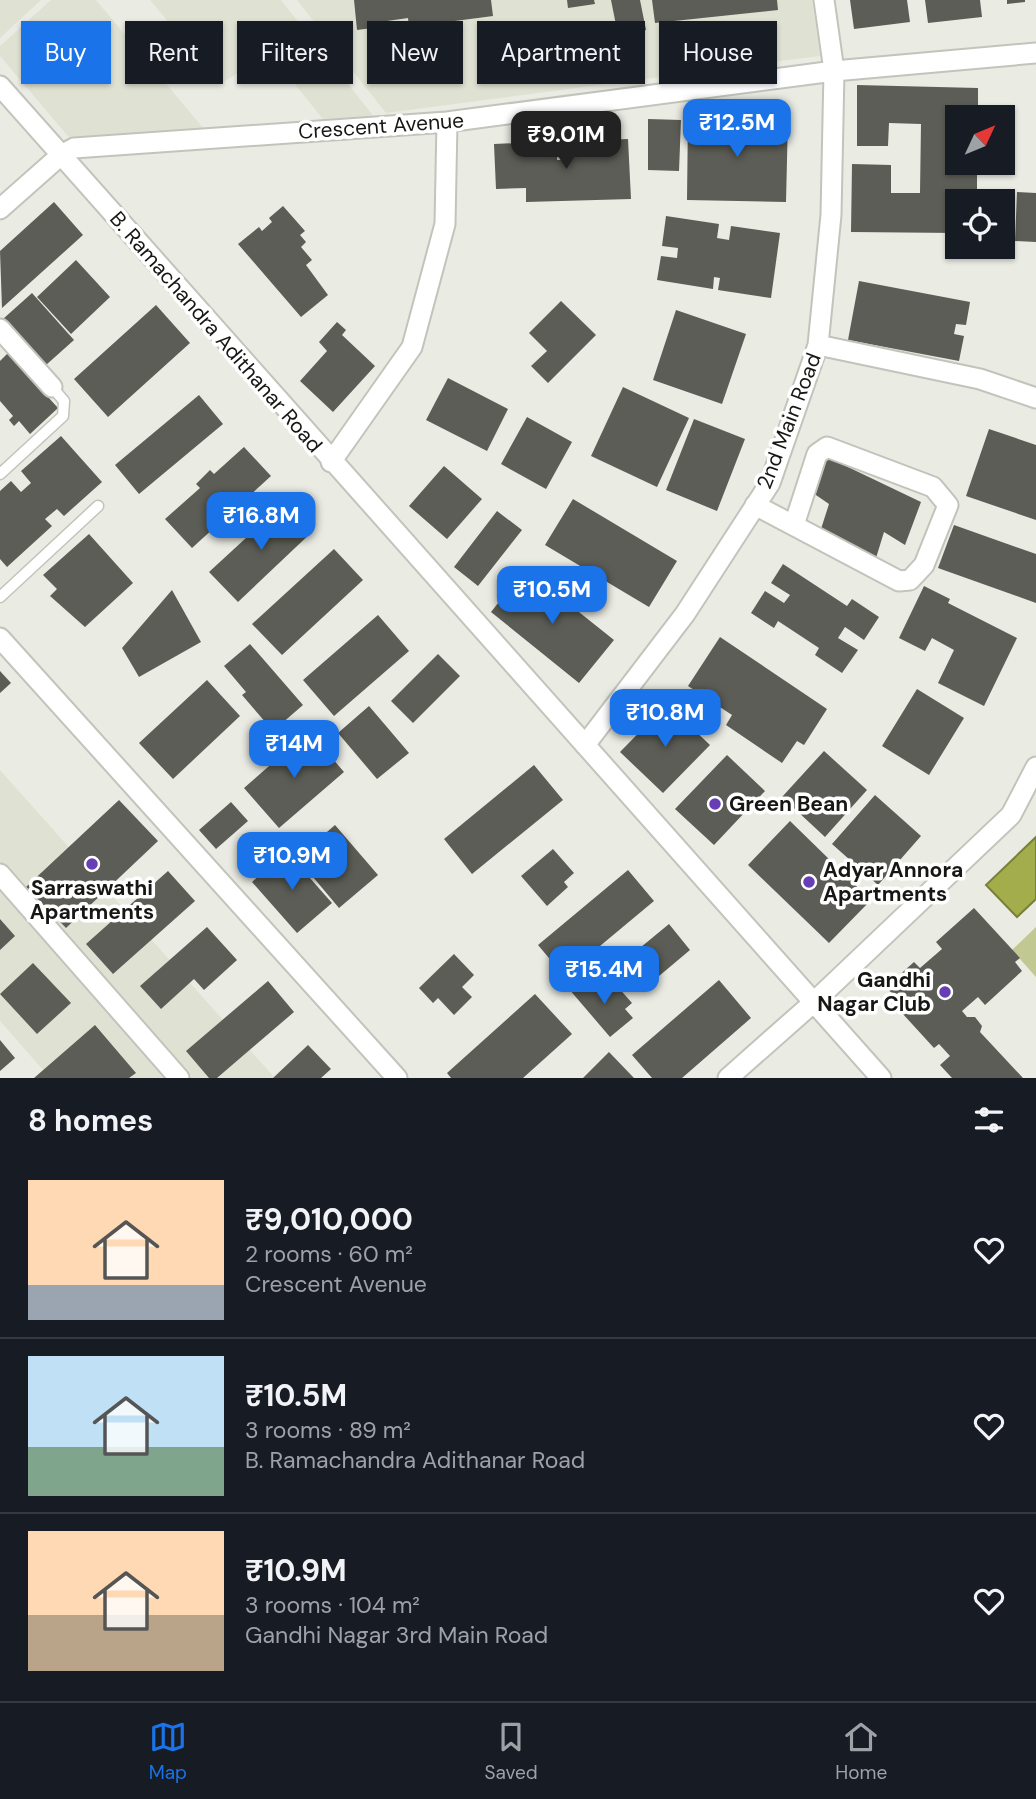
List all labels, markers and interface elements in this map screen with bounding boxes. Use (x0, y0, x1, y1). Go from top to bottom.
chip: Buy (21, 21, 111, 84)
chip: Rent (125, 21, 223, 84)
chip: Filters (237, 21, 353, 84)
chip: New (367, 21, 463, 84)
chip: Apartment (477, 21, 645, 84)
chip: House (659, 21, 777, 84)
pin: ₹12.5M (680, 100, 794, 159)
north arrow (945, 105, 1015, 175)
map controls (945, 105, 1015, 259)
street label: Crescent Avenue (297, 106, 465, 146)
text: ₹12.5M (699, 107, 775, 137)
pin: ₹9.01M (509, 111, 623, 171)
text: ₹9.01M (527, 119, 605, 149)
button: locate (945, 189, 1015, 259)
street label: B. Ramachandra Adithanar Road (104, 206, 328, 458)
street label: 2nd Main Road (750, 349, 828, 493)
pin: ₹16.8M (204, 492, 318, 552)
text: ₹16.8M (222, 500, 300, 530)
pin: ₹10.5M (495, 566, 609, 626)
text: ₹10.5M (513, 574, 591, 604)
pin: ₹10.8M (608, 690, 722, 749)
text: ₹10.8M (626, 697, 704, 727)
pin: ₹14M (253, 720, 335, 780)
text: ₹14M (265, 728, 323, 758)
place label: Green Bean (729, 790, 848, 818)
marker: Green Bean (707, 796, 723, 812)
pin: ₹10.9M (235, 832, 349, 892)
text: ₹10.9M (253, 840, 331, 870)
marker: Sarraswathi Apartments (84, 856, 100, 872)
place label: Adyar Annora Apartments (823, 856, 963, 908)
place label: Sarraswathi Apartments (30, 874, 154, 926)
marker: Adyar Annora Apartments (801, 874, 817, 890)
pin: ₹15.4M (547, 946, 661, 1006)
text: ₹15.4M (565, 954, 643, 984)
place label: Gandhi Nagar Club (817, 966, 931, 1018)
marker: Gandhi Nagar Club (937, 984, 953, 1000)
text: 8 homes (28, 1101, 153, 1140)
icon: filters (970, 1101, 1008, 1139)
text: ₹9,010,000 (245, 1200, 413, 1239)
icon: home (84, 1208, 168, 1292)
icon: heart (970, 1231, 1008, 1269)
text: 2 rooms · 60 m² (245, 1239, 413, 1269)
text: Crescent Avenue (245, 1269, 427, 1299)
text: ₹10.5M (245, 1376, 347, 1415)
icon: home (84, 1384, 168, 1468)
icon: heart (970, 1407, 1008, 1445)
text: 3 rooms · 89 m² (245, 1415, 411, 1445)
text: B. Ramachandra Adithanar Road (245, 1445, 585, 1475)
text: ₹10.9M (245, 1551, 347, 1590)
icon: home (84, 1559, 168, 1643)
icon: heart (970, 1582, 1008, 1620)
text: 3 rooms · 104 m² (245, 1590, 420, 1620)
text: Gandhi Nagar 3rd Main Road (245, 1620, 548, 1650)
tab: Map (149, 1718, 187, 1785)
tab: Saved (485, 1718, 538, 1785)
tab: Home (835, 1718, 887, 1785)

